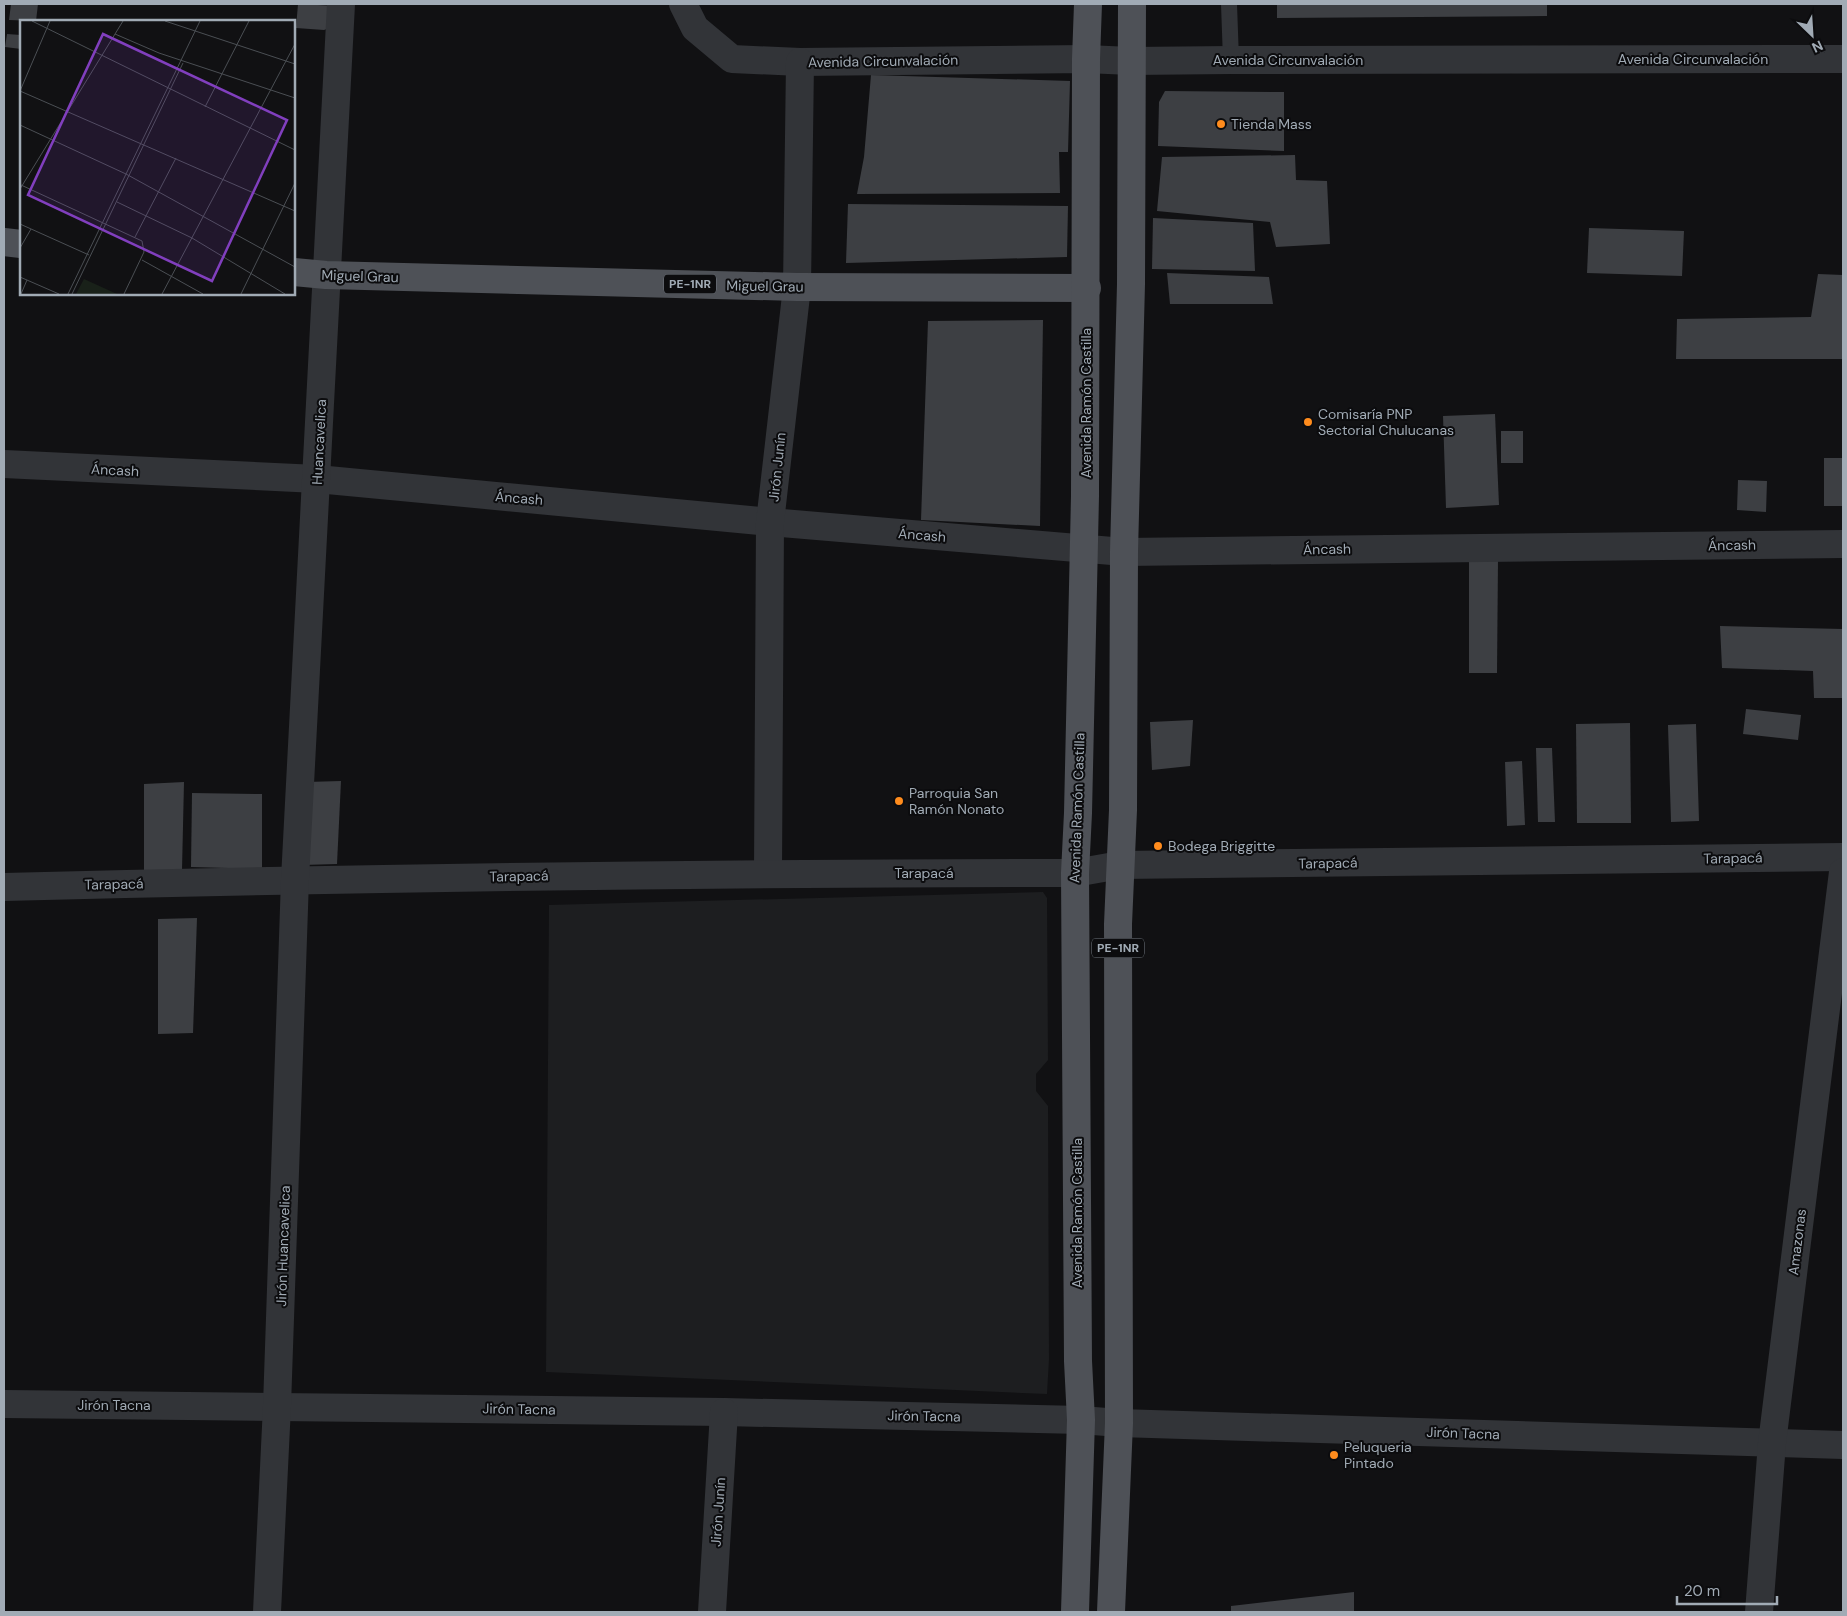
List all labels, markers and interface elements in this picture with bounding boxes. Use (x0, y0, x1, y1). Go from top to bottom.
north arrow (1787, 10, 1837, 60)
inset map (20, 20, 295, 295)
text: N (1809, 36, 1826, 57)
street label: Avenida Circunvalación (1618, 50, 1768, 68)
street label: Avenida Circunvalación (808, 51, 958, 71)
street label: Avenida Circunvalación (1213, 51, 1363, 69)
place label: Tienda Mass (1231, 115, 1312, 133)
marker: Tienda Mass (1215, 118, 1227, 130)
street label: Miguel Grau (321, 266, 399, 286)
road number: PE-1NR (664, 274, 716, 294)
street label: Miguel Grau (726, 276, 804, 296)
street label: Avenida Ramón Castilla (1077, 328, 1095, 478)
street label: Huancavelica (308, 399, 330, 485)
place label: Comisaría PNP Sectorial Chulucanas (1318, 405, 1454, 439)
marker: Comisaría PNP Sectorial Chulucanas (1302, 416, 1314, 428)
street label: Jirón Junín (764, 431, 790, 503)
street label: Áncash (91, 460, 139, 480)
street label: Áncash (494, 487, 544, 509)
street label: Áncash (897, 524, 947, 546)
street label: Áncash (1708, 536, 1756, 554)
street label: Áncash (1303, 540, 1351, 558)
street label: Avenida Ramón Castilla (1065, 733, 1089, 883)
place label: Parroquia San Ramón Nonato (909, 784, 1004, 818)
marker: Parroquia San Ramón Nonato (893, 795, 905, 807)
place label: Bodega Briggitte (1168, 837, 1275, 855)
marker: Bodega Briggitte (1152, 840, 1164, 852)
street label: Tarapacá (1703, 848, 1763, 868)
street label: Tarapacá (1298, 853, 1358, 873)
street label: Tarapacá (894, 864, 954, 882)
street label: Tarapacá (489, 866, 549, 886)
street label: Tarapacá (84, 874, 144, 894)
road number: PE-1NR (1092, 938, 1144, 958)
street label: Avenida Ramón Castilla (1068, 1138, 1086, 1288)
street label: Jirón Huancavelica (272, 1185, 294, 1307)
street label: Amazonas (1784, 1208, 1810, 1276)
street label: Jirón Tacna (77, 1396, 151, 1414)
street label: Jirón Tacna (482, 1399, 556, 1419)
street label: Jirón Tacna (887, 1406, 961, 1426)
street label: Jirón Tacna (1426, 1423, 1500, 1443)
place label: Peluqueria Pintado (1344, 1438, 1412, 1472)
marker: Peluqueria Pintado (1328, 1449, 1340, 1461)
street label: Jirón Junín (707, 1477, 729, 1547)
scale bar (1677, 1574, 1777, 1606)
text: 20 m (1684, 1581, 1720, 1601)

